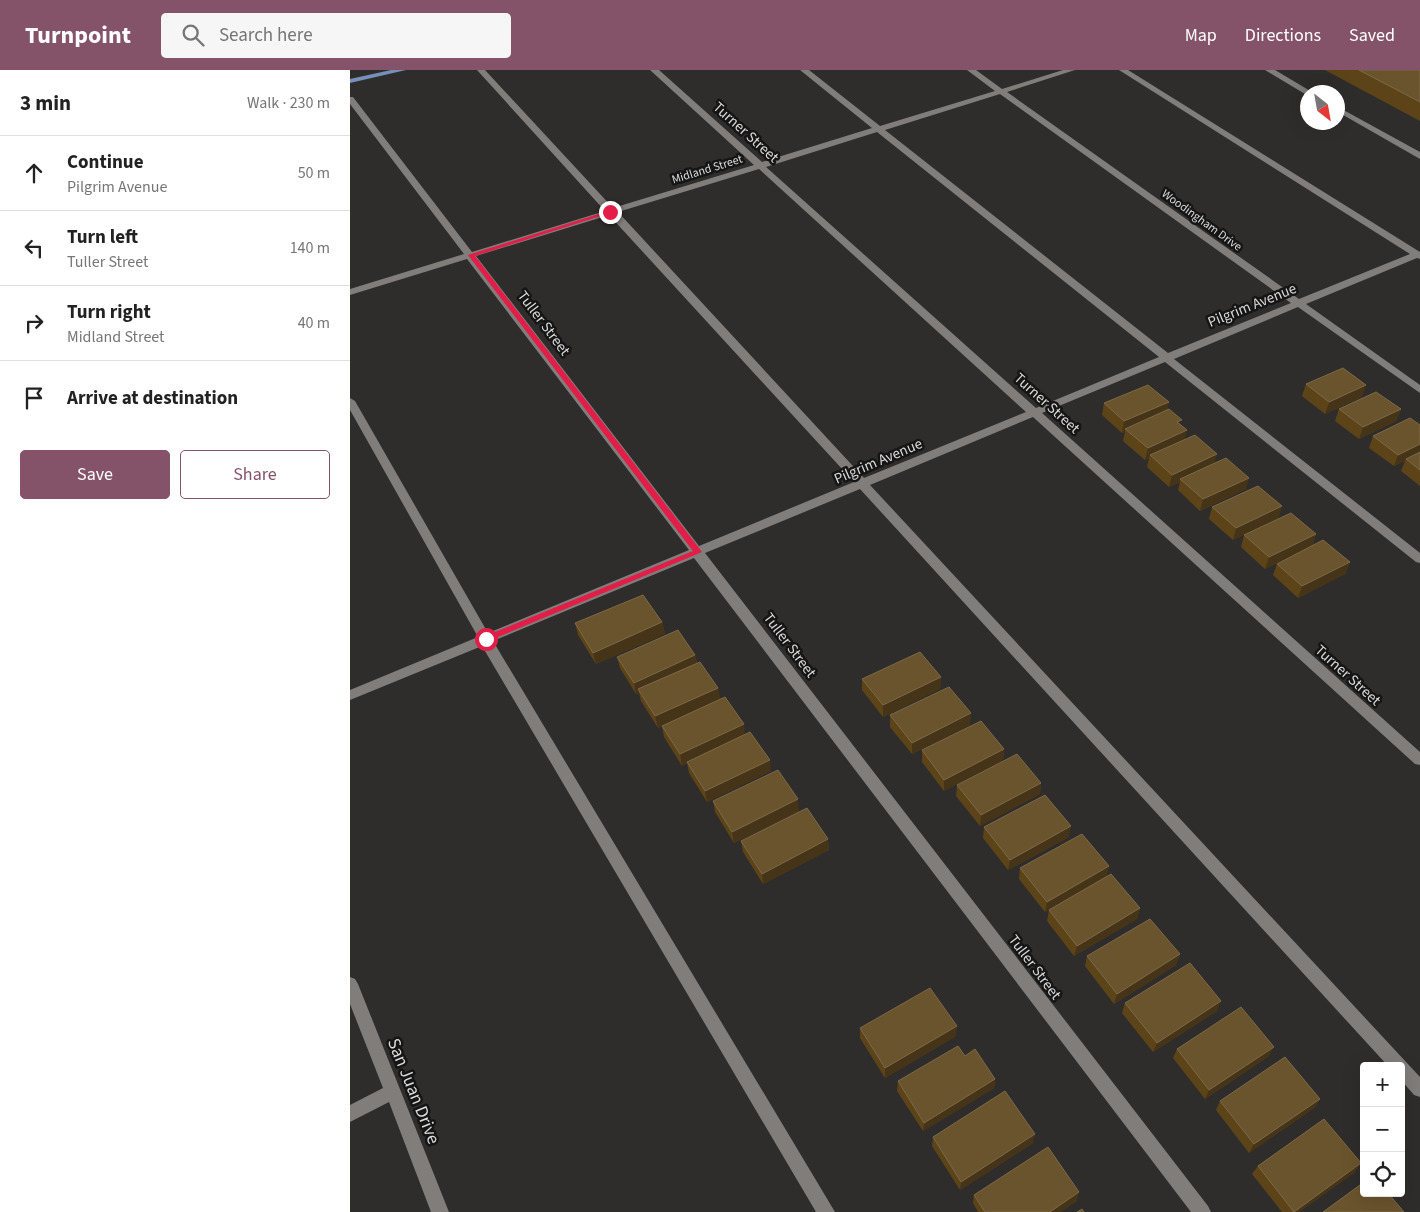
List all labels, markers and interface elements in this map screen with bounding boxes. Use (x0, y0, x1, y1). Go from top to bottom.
search box (161, 13, 511, 58)
text: Turnpoint (25, 18, 131, 53)
icon: search (179, 21, 207, 49)
text: Search here (219, 22, 313, 49)
text: Map (1185, 23, 1217, 48)
text: Directions (1245, 23, 1321, 48)
text: Saved (1349, 23, 1395, 48)
north arrow (1300, 85, 1345, 130)
text: 3 min (20, 88, 71, 118)
text: Walk · 230 m (247, 92, 330, 114)
street label: Turner Street (708, 97, 783, 168)
text: Continue (67, 149, 144, 176)
street label: Midland Street (670, 151, 745, 188)
icon: ahead (20, 159, 48, 187)
text: 50 m (298, 162, 330, 184)
text: Pilgrim Avenue (67, 176, 167, 198)
street label: Woodingham Drive (1158, 185, 1245, 255)
route end (599, 201, 622, 224)
text: Turn left (67, 224, 138, 251)
icon: left (20, 234, 48, 262)
text: 140 m (290, 237, 330, 259)
text: Tuller Street (67, 251, 148, 273)
street label: Pilgrim Avenue (1205, 278, 1300, 333)
street label: Tuller Street (512, 286, 575, 360)
text: Turn right (67, 299, 151, 326)
icon: right (20, 309, 48, 337)
text: 40 m (298, 312, 330, 334)
text: Midland Street (67, 326, 165, 348)
street label: Turner Street (1009, 368, 1084, 439)
icon: arrive (20, 384, 48, 412)
text: Arrive at destination (67, 385, 238, 412)
street label: Pilgrim Avenue (831, 433, 926, 490)
button: Save (20, 450, 170, 499)
button: Share (180, 450, 330, 499)
street label: Tuller Street (758, 608, 821, 682)
route start (475, 628, 498, 651)
street label: Turner Street (1310, 640, 1385, 711)
street label: Tuller Street (1003, 930, 1066, 1004)
street label: San Juan Drive (381, 1035, 446, 1148)
map controls (1360, 1062, 1405, 1197)
button: + (1360, 1062, 1405, 1107)
button: − (1360, 1107, 1405, 1152)
button: locate (1360, 1152, 1405, 1197)

